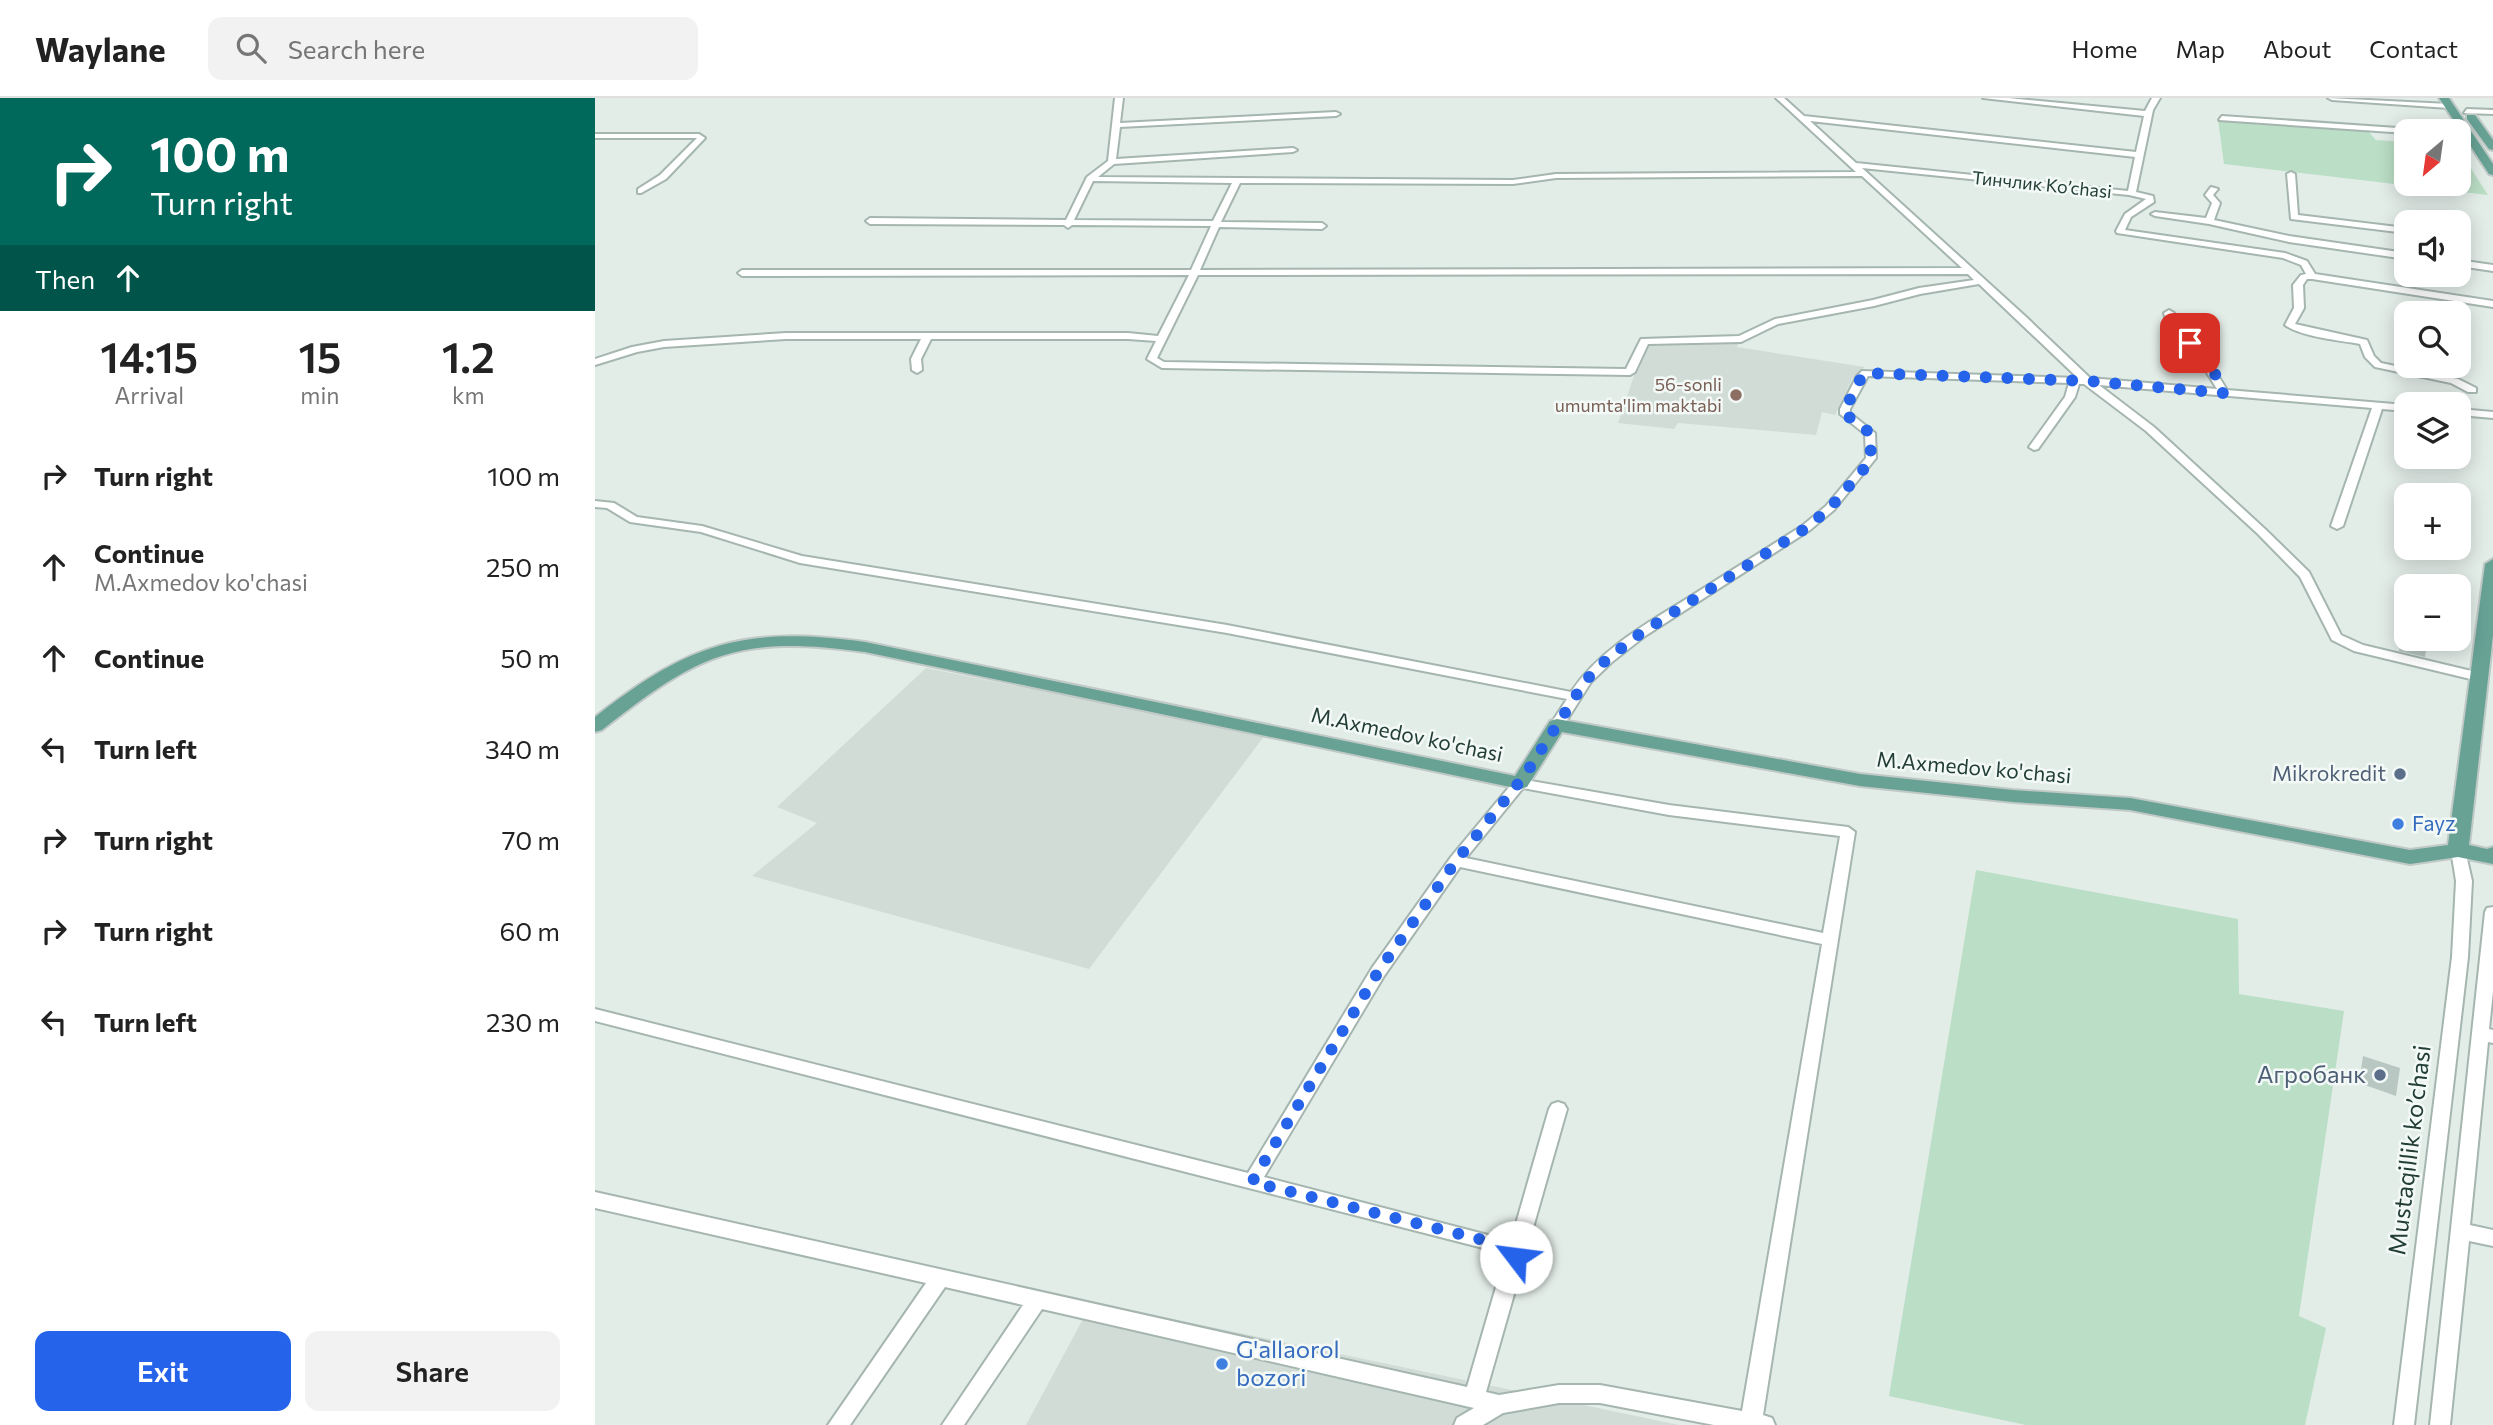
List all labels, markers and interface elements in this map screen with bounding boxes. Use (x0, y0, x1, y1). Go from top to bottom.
search box (208, 17, 698, 80)
text: Waylane (35, 28, 166, 69)
icon: search (232, 29, 270, 67)
text: Search here (288, 33, 425, 64)
text: Home (2072, 34, 2138, 63)
text: Map (2176, 34, 2225, 63)
text: About (2263, 34, 2331, 63)
text: Contact (2369, 34, 2458, 63)
north arrow (2394, 119, 2471, 196)
map controls (2394, 119, 2471, 651)
text: 100 m (150, 122, 289, 182)
icon: right (35, 126, 126, 217)
street label: Тинчлик Ko’chasi (1971, 166, 2113, 202)
text: Turn right (150, 182, 293, 222)
button: sound (2394, 210, 2471, 287)
icon: ahead (109, 259, 147, 297)
text: Then (35, 263, 95, 294)
button: search (2394, 301, 2471, 378)
pin (2160, 313, 2220, 373)
icon: arrive (2171, 324, 2209, 362)
text: 14:15 (100, 330, 198, 382)
text: 15 (298, 330, 341, 382)
text: 1.2 (442, 330, 495, 382)
place label: 56-sonli umumta'lim maktabi (1555, 373, 1722, 416)
text: Arrival (114, 381, 184, 409)
text: min (300, 381, 340, 409)
text: km (452, 381, 485, 409)
marker: 56-sonli umumta'lim maktabi (1728, 387, 1744, 403)
button: layers (2394, 392, 2471, 469)
icon: right (35, 457, 73, 495)
text: Turn right (94, 460, 213, 491)
text: 100 m (487, 460, 560, 491)
button: + (2394, 483, 2471, 560)
text: Continue (94, 537, 204, 568)
icon: ahead (35, 548, 73, 586)
text: 250 m (486, 551, 560, 582)
text: M.Axmedov ko'chasi (94, 568, 308, 596)
button: − (2394, 574, 2471, 651)
icon: ahead (35, 639, 73, 677)
text: Continue (94, 642, 204, 673)
text: 50 m (500, 642, 560, 673)
street label: M.Axmedov ko'chasi (1309, 701, 1505, 766)
icon: left (35, 730, 73, 768)
text: Turn left (94, 733, 197, 764)
text: 340 m (485, 733, 560, 764)
street label: M.Axmedov ko'chasi (1876, 746, 2072, 787)
place label: Mikrokredit (2272, 760, 2386, 785)
marker: Mikrokredit (2392, 766, 2408, 782)
place label: Fayz (2412, 810, 2456, 835)
marker: Fayz (2390, 816, 2406, 832)
icon: right (35, 821, 73, 859)
text: Turn right (94, 824, 213, 855)
text: 70 m (502, 824, 560, 855)
icon: right (35, 912, 73, 950)
text: Turn right (94, 915, 213, 946)
text: 60 m (500, 915, 560, 946)
icon: left (35, 1003, 73, 1041)
text: Turn left (94, 1006, 197, 1037)
text: 230 m (486, 1006, 560, 1037)
street label: Mustaqillik ko’chasi (2381, 1043, 2436, 1257)
place label: Агробанк (2257, 1059, 2366, 1088)
marker: Агробанк (2372, 1067, 2388, 1083)
position arrow (1479, 1220, 1553, 1294)
button: Exit (35, 1331, 291, 1411)
button: Share (305, 1331, 560, 1411)
place label: G'allaorol bozori (1236, 1334, 1340, 1391)
marker: G'allaorol bozori (1214, 1356, 1230, 1372)

